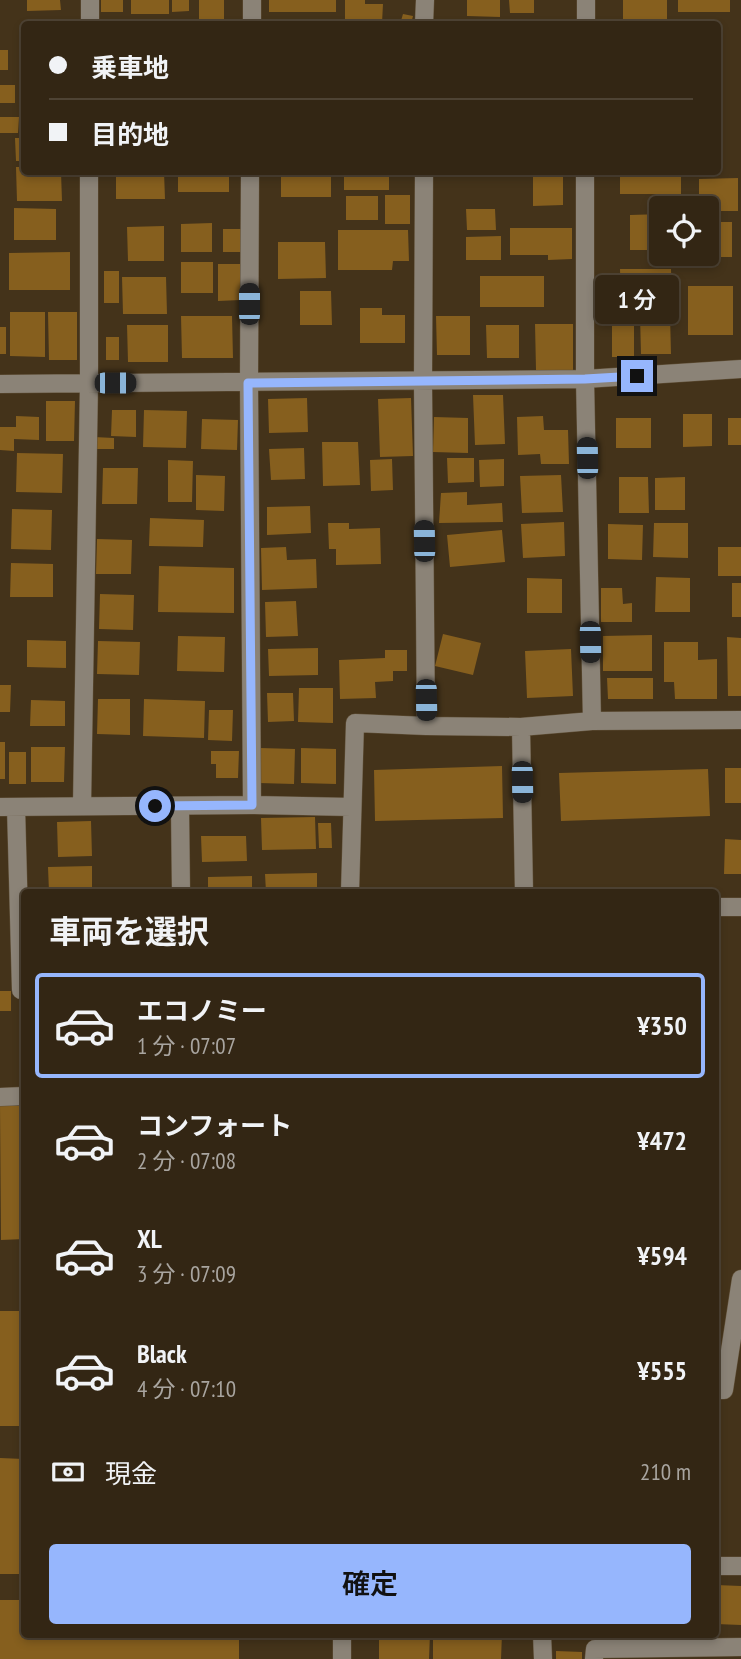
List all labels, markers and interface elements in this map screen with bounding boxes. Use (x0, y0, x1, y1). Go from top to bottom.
text: 乗車地 (91, 51, 169, 84)
text: 目的地 (91, 118, 169, 151)
map controls (649, 196, 719, 266)
button: locate (649, 196, 719, 266)
callout: 1 分 (595, 274, 679, 324)
car (239, 283, 260, 325)
text: 1 分 (618, 285, 656, 314)
route end (621, 360, 653, 392)
car (95, 373, 137, 394)
car (577, 437, 598, 479)
car (414, 520, 435, 562)
car (580, 621, 601, 663)
car (416, 679, 437, 721)
car (512, 761, 533, 803)
route start (139, 790, 171, 822)
text: 車両を選択 (49, 910, 209, 952)
icon: car (53, 994, 116, 1057)
text: エコノミー (137, 994, 267, 1027)
text: ¥350 (637, 1009, 687, 1042)
text: 1 分 · 07:07 (137, 1031, 236, 1060)
icon: car (53, 1109, 116, 1172)
text: コンフォート (137, 1109, 292, 1142)
text: ¥472 (637, 1124, 687, 1157)
text: 2 分 · 07:08 (137, 1146, 236, 1175)
text: XL (137, 1222, 162, 1255)
icon: car (53, 1224, 116, 1287)
text: ¥594 (637, 1239, 687, 1272)
text: 3 分 · 07:09 (137, 1259, 236, 1288)
text: Black (137, 1337, 187, 1370)
icon: car (53, 1339, 116, 1402)
text: ¥555 (637, 1354, 687, 1387)
text: 4 分 · 07:10 (137, 1374, 236, 1403)
icon: cash (49, 1453, 87, 1491)
text: 現金 (105, 1457, 157, 1490)
text: 210 m (640, 1457, 691, 1486)
button: 確定 (49, 1544, 691, 1624)

